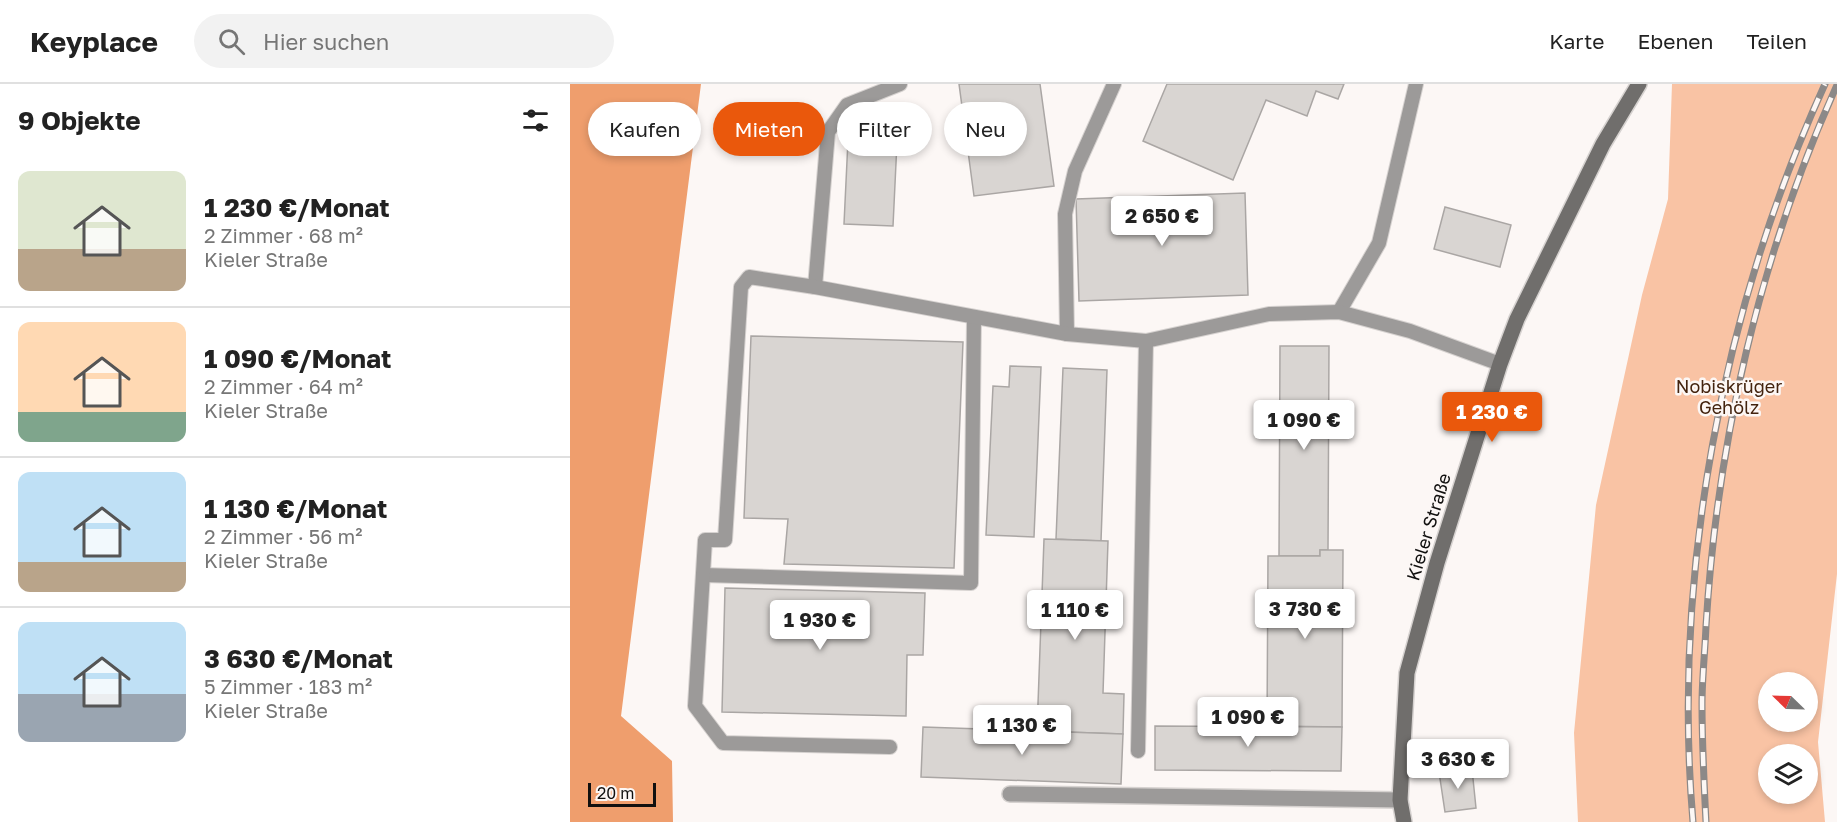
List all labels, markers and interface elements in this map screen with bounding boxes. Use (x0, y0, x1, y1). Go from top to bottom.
search box (194, 14, 614, 68)
text: Keyplace (30, 25, 158, 58)
icon: search (215, 25, 248, 58)
text: Hier suchen (263, 28, 389, 55)
text: Karte (1549, 28, 1605, 54)
text: Ebenen (1638, 28, 1713, 54)
text: Teilen (1746, 28, 1807, 54)
chip: Kaufen (588, 102, 701, 156)
chip: Mieten (713, 102, 825, 156)
chip: Filter (837, 102, 932, 156)
chip: Neu (944, 102, 1027, 156)
icon: filters (519, 104, 552, 137)
text: 9 Objekte (18, 105, 141, 136)
text: 1 230 €/Monat (204, 192, 390, 223)
icon: home (66, 195, 138, 267)
pin: 2 650 € (1107, 196, 1217, 247)
text: 2 650 € (1125, 203, 1199, 227)
text: 2 Zimmer · 68 m² (204, 223, 363, 247)
text: Kieler Straße (204, 247, 328, 271)
text: 1 090 €/Monat (204, 343, 391, 374)
icon: home (66, 346, 138, 418)
text: 2 Zimmer · 64 m² (204, 374, 363, 398)
park label: Nobiskrüger Gehölz (1676, 375, 1782, 418)
pin: 1 230 € (1437, 392, 1547, 443)
text: Kieler Straße (204, 398, 328, 422)
text: 1 230 € (1456, 399, 1528, 423)
pin: 1 090 € (1249, 400, 1359, 451)
text: 1 090 € (1267, 407, 1341, 431)
street label: Kieler Straße (1401, 470, 1455, 583)
text: 1 130 €/Monat (204, 493, 387, 524)
icon: home (66, 496, 138, 568)
text: 2 Zimmer · 56 m² (204, 524, 362, 548)
text: Kieler Straße (204, 548, 328, 572)
pin: 3 730 € (1250, 589, 1360, 640)
pin: 1 110 € (1020, 590, 1130, 641)
text: 3 730 € (1269, 596, 1341, 620)
text: 1 110 € (1041, 597, 1109, 621)
pin: 1 930 € (765, 600, 875, 651)
text: 1 930 € (784, 607, 856, 631)
text: 3 630 €/Monat (204, 643, 393, 674)
icon: home (66, 646, 138, 718)
north arrow (1758, 672, 1818, 732)
map controls (1758, 672, 1818, 804)
text: 5 Zimmer · 183 m² (204, 674, 372, 698)
pin: 1 090 € (1193, 697, 1303, 748)
text: Kieler Straße (204, 698, 328, 722)
text: 1 090 € (1211, 704, 1285, 728)
pin: 1 130 € (967, 705, 1077, 756)
text: 1 130 € (987, 712, 1057, 736)
pin: 3 630 € (1403, 739, 1513, 790)
button: layers (1758, 744, 1818, 804)
text: 3 630 € (1421, 746, 1495, 770)
scale bar (588, 780, 656, 808)
text: 20 m (597, 783, 634, 803)

